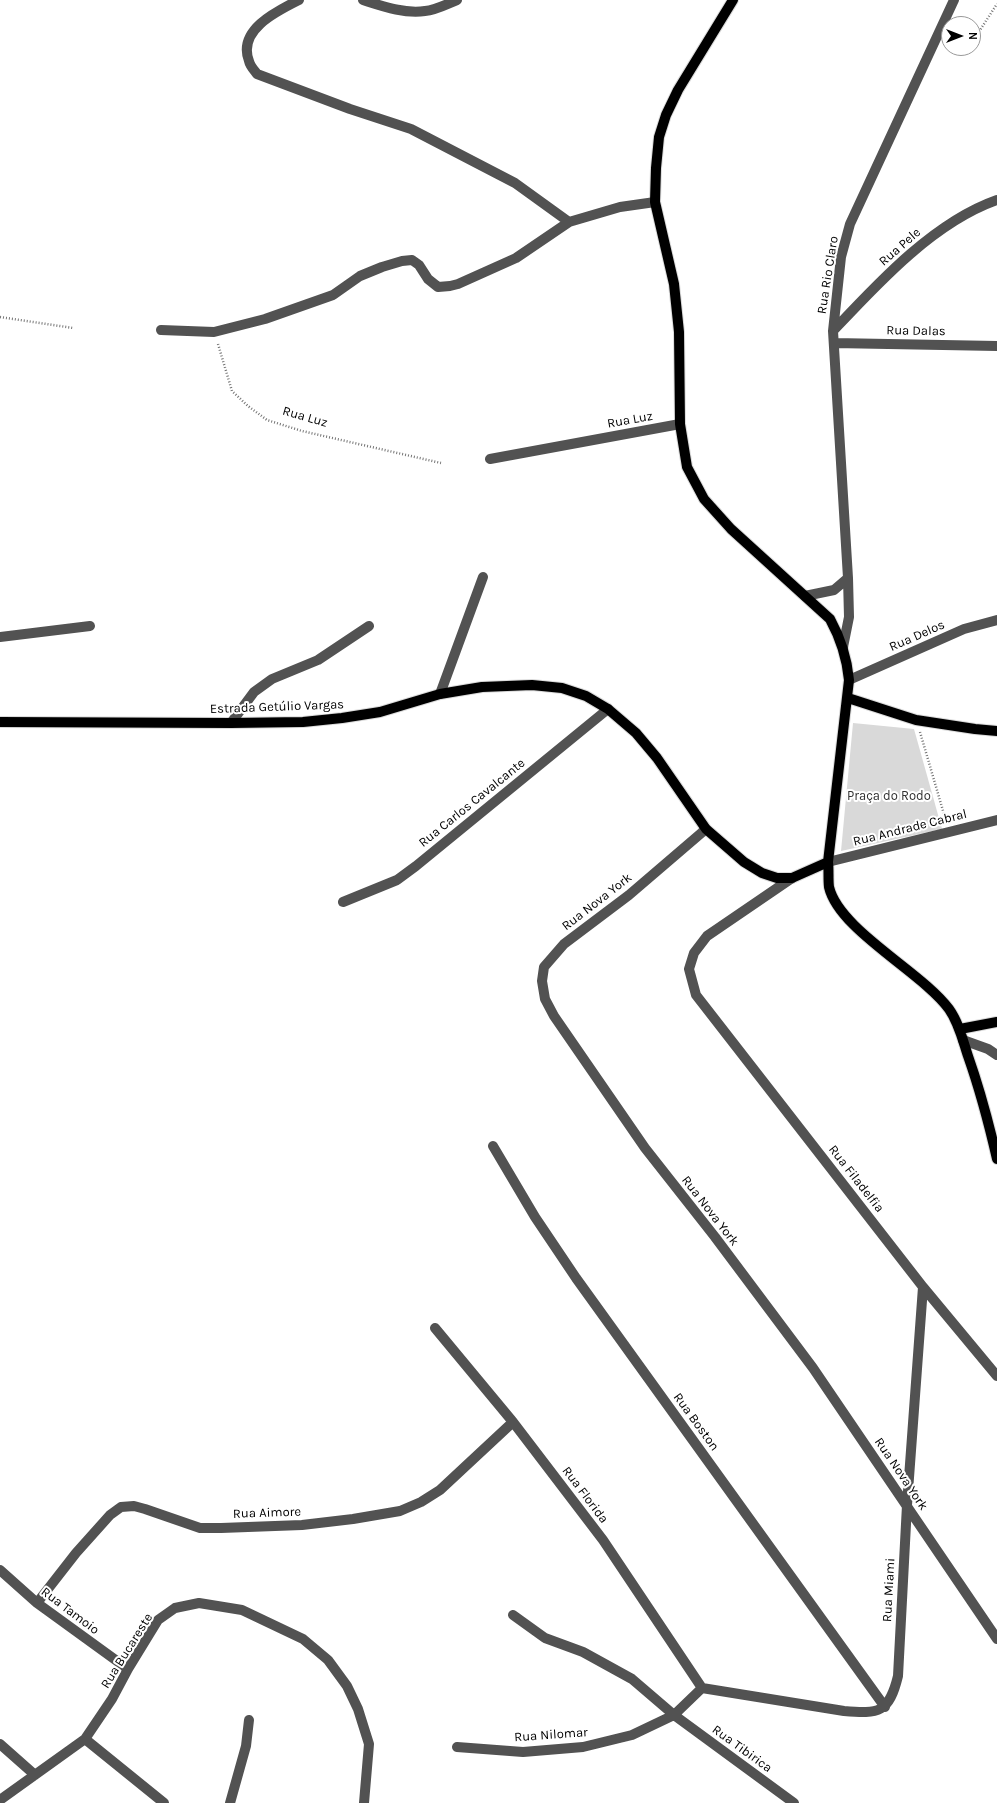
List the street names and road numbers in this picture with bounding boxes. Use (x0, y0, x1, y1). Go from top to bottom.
street label: Rua Pele (876, 225, 924, 269)
street label: Rua Rio Claro (814, 235, 842, 315)
street label: Rua Dalas (886, 323, 946, 339)
street label: Rua Luz (281, 403, 329, 431)
street label: Rua Luz (606, 408, 654, 432)
street label: Rua Delos (887, 617, 947, 655)
street label: Estrada Getúlio Vargas (210, 697, 344, 717)
street label: Rua Carlos Cavalcante (416, 755, 528, 851)
street label: Rua Andrade Cabral (851, 806, 969, 850)
street label: Rua Nova York (559, 870, 635, 934)
street label: Rua Filadelfia (825, 1142, 887, 1216)
street label: Rua Nova York (678, 1173, 742, 1249)
street label: Rua Boston (670, 1390, 722, 1454)
street label: Rua Nova York (871, 1435, 931, 1513)
street label: Rua Florida (559, 1464, 611, 1526)
street label: Rua Aimore (233, 1504, 301, 1522)
street label: Rua Miami (880, 1558, 898, 1622)
street label: Rua Tamoio (38, 1584, 102, 1638)
street label: Rua Bucareste (98, 1611, 156, 1691)
street label: Rua Tibirica (709, 1722, 775, 1776)
street label: Rua Nilomar (514, 1725, 588, 1745)

